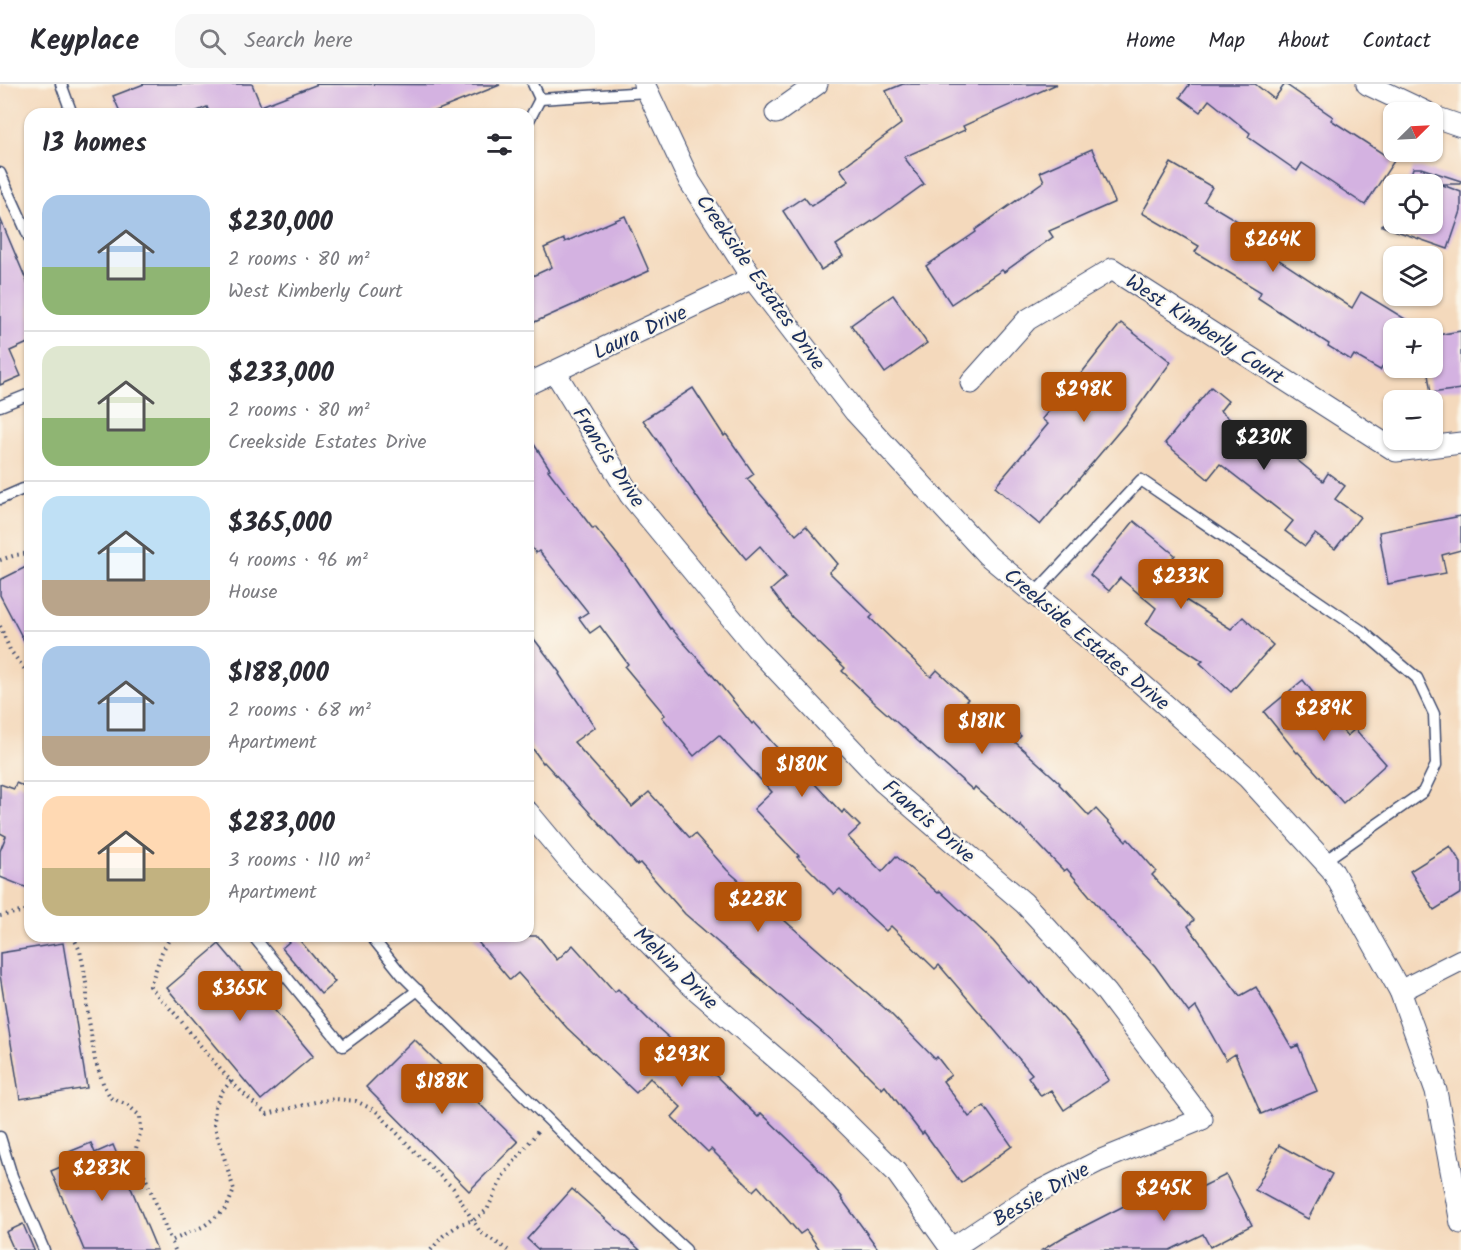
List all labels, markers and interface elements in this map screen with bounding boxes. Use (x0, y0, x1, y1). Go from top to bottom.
search box (175, 14, 595, 68)
text: Keyplace (30, 19, 139, 64)
text: Search here (244, 24, 353, 59)
icon: search (196, 25, 229, 58)
text: Home (1126, 25, 1175, 58)
text: Map (1208, 25, 1245, 58)
text: About (1278, 25, 1329, 58)
text: Contact (1362, 25, 1431, 58)
north arrow (1383, 102, 1443, 162)
map controls (1383, 102, 1443, 450)
text: 13 homes (42, 123, 147, 165)
icon: filters (483, 128, 516, 161)
button: locate (1383, 174, 1443, 234)
street label: Creekside Estates Drive (686, 188, 833, 378)
text: $230,000 (228, 202, 333, 244)
icon: home (90, 219, 162, 291)
pin: $264K (1231, 222, 1315, 273)
text: $264K (1244, 225, 1302, 257)
text: 2 rooms · 80 m² (228, 244, 370, 276)
button: layers (1383, 246, 1443, 306)
street label: West Kimberly Court (1118, 266, 1291, 395)
text: West Kimberly Court (228, 276, 403, 308)
street label: Laura Drive (588, 297, 694, 370)
button: + (1383, 318, 1443, 378)
text: $233,000 (228, 353, 334, 395)
icon: home (90, 370, 162, 442)
pin: $298K (1042, 372, 1126, 423)
text: $298K (1055, 375, 1113, 407)
button: − (1383, 390, 1443, 450)
text: 2 rooms · 80 m² (228, 395, 370, 427)
street label: Francis Drive (563, 401, 653, 515)
pin: $230K (1222, 420, 1306, 471)
text: $230K (1236, 423, 1292, 455)
text: Creekside Estates Drive (228, 427, 427, 459)
text: $365,000 (228, 503, 332, 545)
icon: home (90, 520, 162, 592)
text: 4 rooms · 96 m² (228, 545, 368, 577)
pin: $233K (1139, 559, 1223, 610)
street label: Creekside Estates Drive (996, 560, 1177, 720)
text: $233K (1152, 562, 1210, 594)
text: House (228, 577, 278, 609)
text: $188,000 (228, 653, 329, 695)
icon: home (90, 670, 162, 742)
pin: $289K (1282, 691, 1366, 742)
text: $289K (1295, 694, 1353, 726)
text: 2 rooms · 68 m² (228, 695, 371, 727)
pin: $181K (940, 704, 1024, 755)
text: $181K (958, 707, 1006, 739)
text: Apartment (228, 727, 317, 759)
pin: $180K (760, 747, 844, 798)
text: $180K (776, 750, 828, 782)
street label: Francis Drive (874, 772, 982, 872)
text: $283,000 (228, 803, 335, 845)
icon: home (90, 820, 162, 892)
text: 3 rooms · 110 m² (228, 845, 370, 877)
text: Apartment (228, 877, 317, 909)
pin: $228K (716, 882, 800, 933)
text: $228K (729, 885, 788, 917)
street label: Melvin Drive (624, 920, 726, 1019)
pin: $365K (198, 971, 282, 1022)
text: $365K (212, 974, 268, 1006)
pin: $293K (640, 1037, 724, 1088)
text: $293K (654, 1040, 710, 1072)
pin: $188K (400, 1064, 484, 1115)
text: $188K (415, 1067, 469, 1099)
pin: $283K (60, 1151, 144, 1202)
text: $283K (73, 1154, 131, 1186)
street label: Bessie Drive (987, 1154, 1097, 1236)
pin: $245K (1122, 1171, 1206, 1222)
text: $245K (1136, 1174, 1192, 1206)

